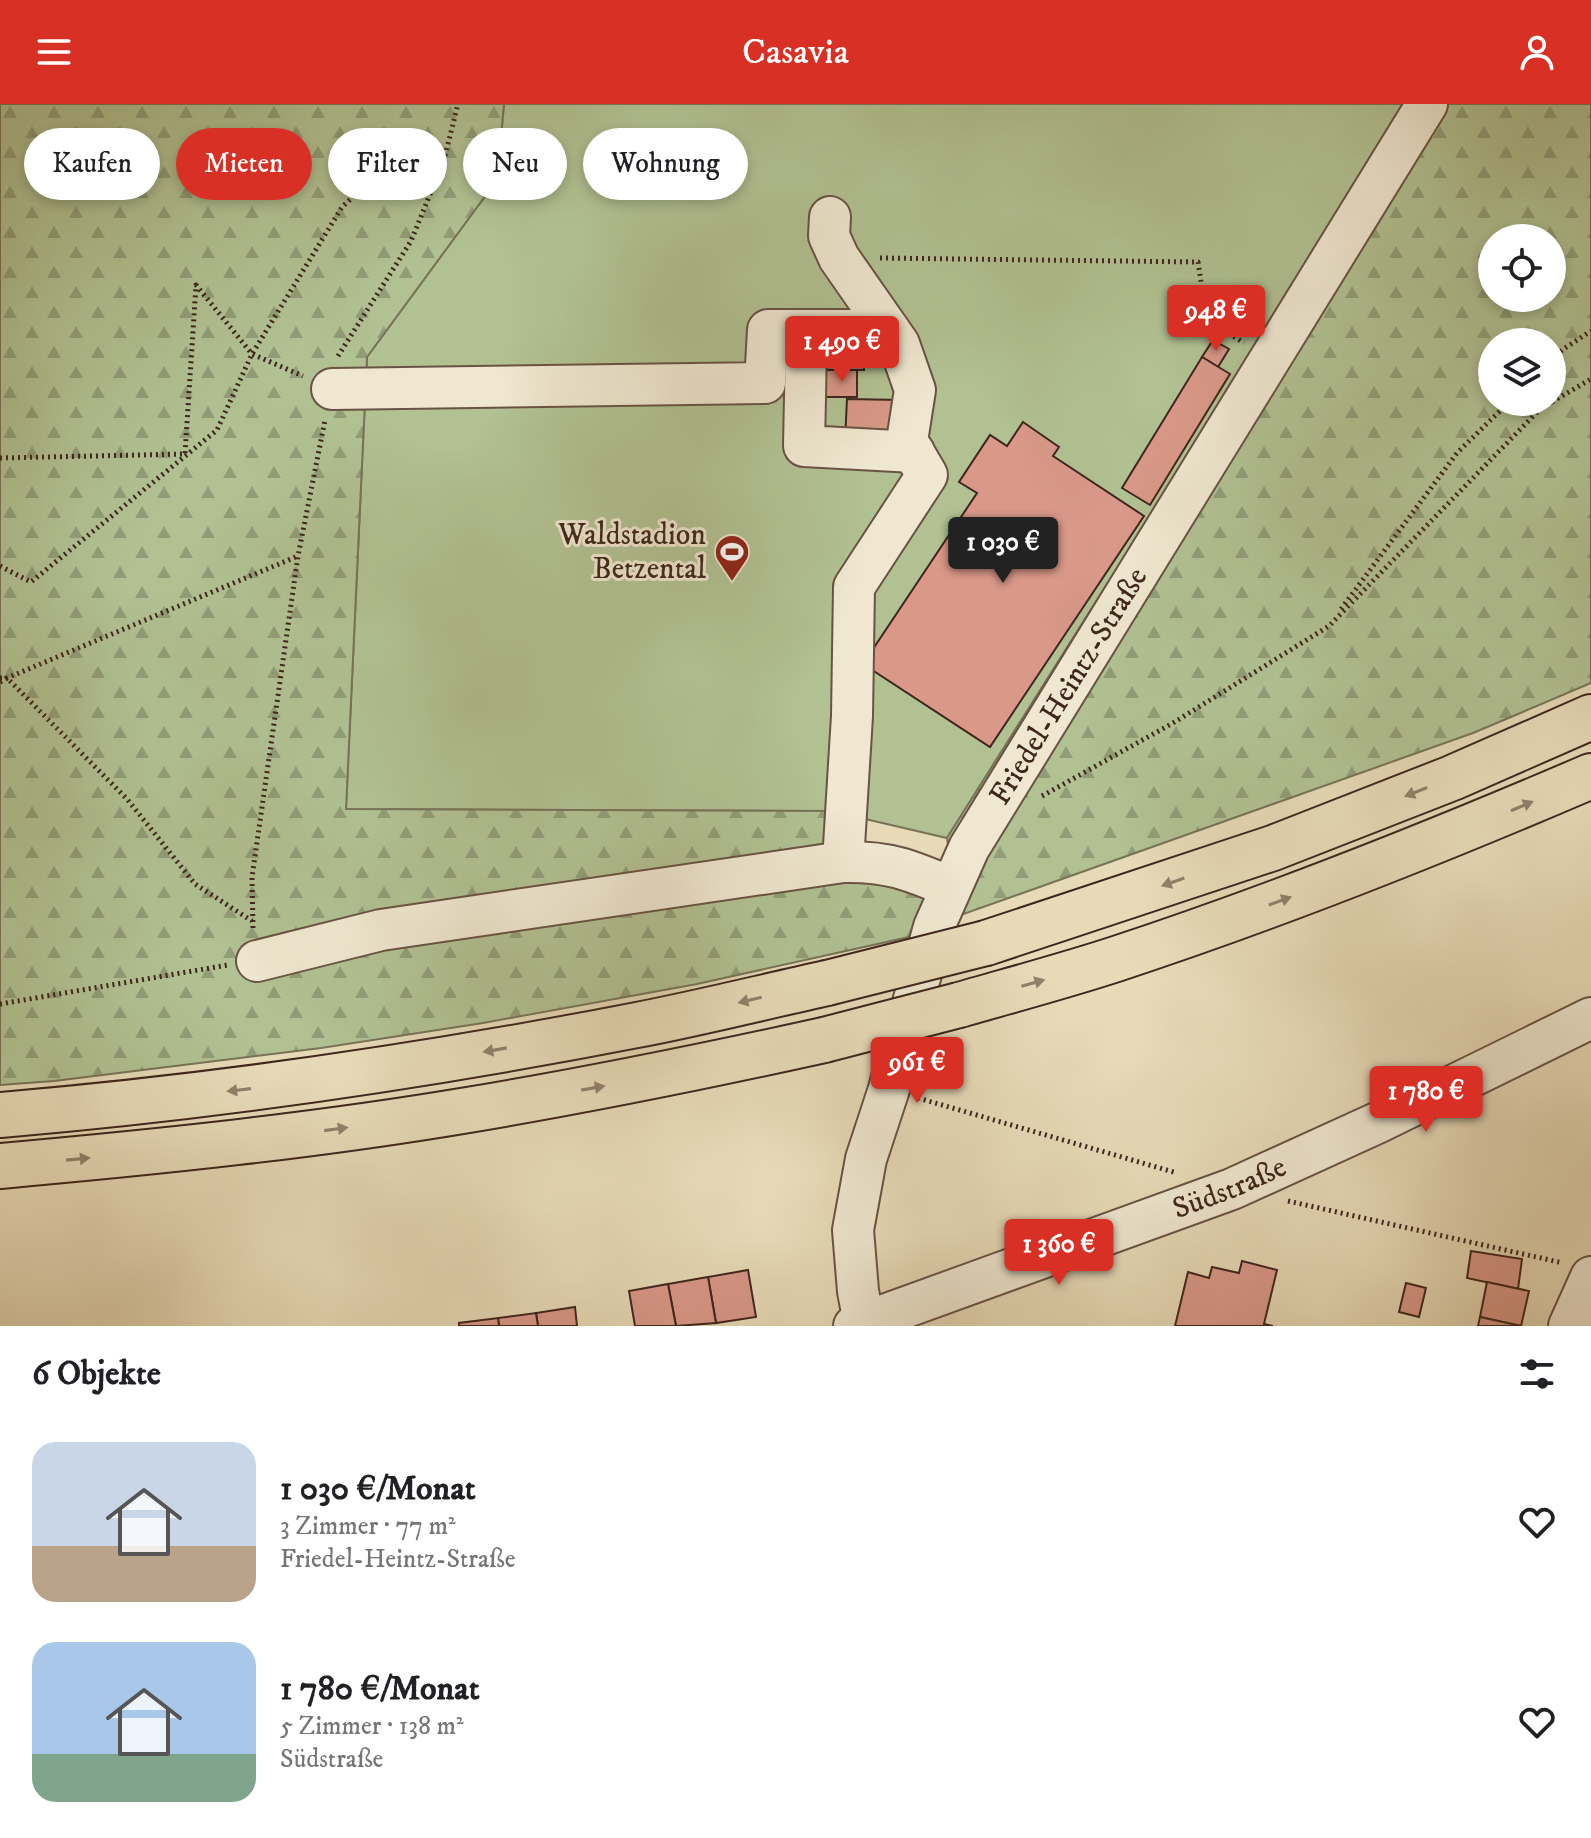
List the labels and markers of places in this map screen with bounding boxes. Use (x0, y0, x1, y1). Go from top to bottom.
pin: 948 € (1160, 285, 1272, 353)
pin: 1 490 € (768, 316, 916, 384)
place label: Waldstadion Betzental (557, 517, 706, 588)
pin: 1 030 € (929, 517, 1077, 585)
sports icon: Waldstadion Betzental (713, 533, 751, 583)
pin: 961 € (861, 1037, 973, 1105)
pin: 1 780 € (1352, 1066, 1500, 1134)
pin: 1 360 € (985, 1219, 1133, 1287)

